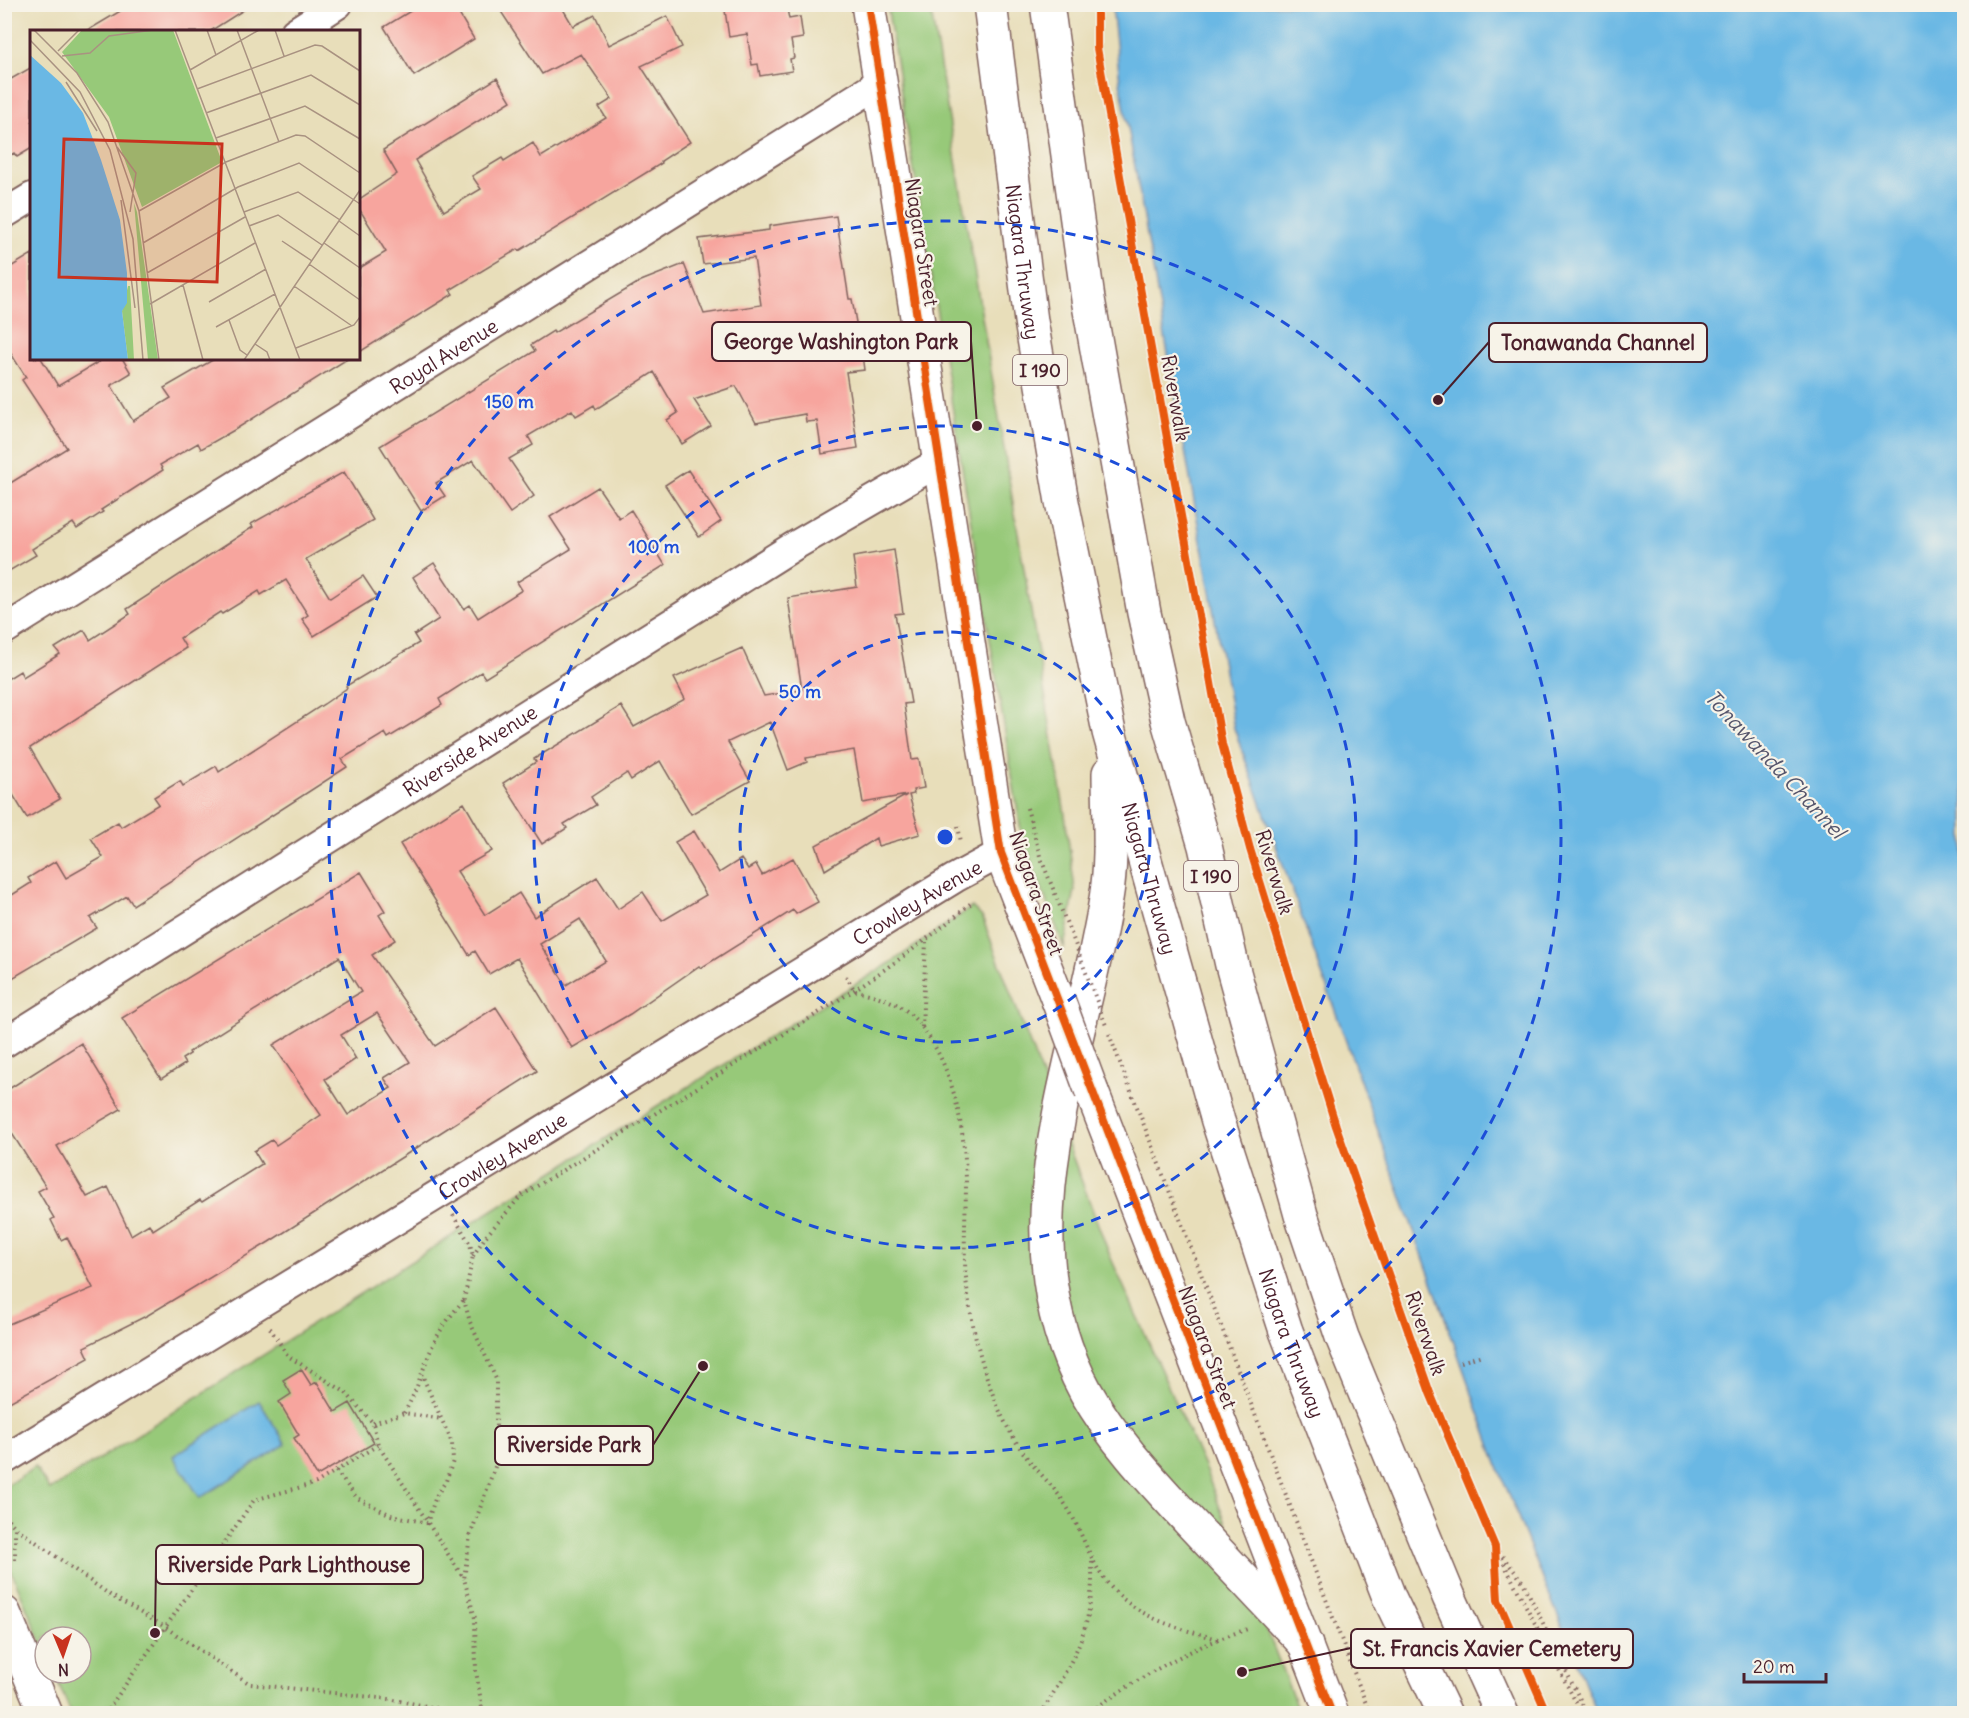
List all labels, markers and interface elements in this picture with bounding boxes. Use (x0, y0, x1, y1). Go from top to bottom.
inset map (30, 30, 360, 360)
street label: Niagara Street (900, 176, 945, 308)
street label: Niagara Thruway (1001, 183, 1046, 342)
street label: Royal Avenue (385, 312, 502, 399)
callout: George Washington Park (712, 322, 971, 361)
callout: Tonawanda Channel (1489, 323, 1707, 362)
text: George Washington Park (724, 328, 959, 355)
text: Tonawanda Channel (1501, 329, 1695, 356)
street label: Riverwalk (1156, 353, 1196, 443)
road number: I 190 (1013, 355, 1067, 385)
text: 150 m (484, 390, 534, 413)
text: 100 m (629, 535, 680, 558)
text: 50 m (779, 680, 821, 703)
water label: Tonawanda Channel (1699, 684, 1853, 846)
street label: Riverside Avenue (398, 699, 541, 802)
street label: Niagara Thruway (1117, 800, 1183, 957)
street label: Riverwalk (1250, 826, 1300, 918)
centre of rings (935, 827, 955, 847)
street label: Niagara Street (1004, 828, 1070, 959)
street label: Crowley Avenue (848, 854, 986, 950)
road number: I 190 (1184, 861, 1238, 891)
street label: Crowley Avenue (433, 1106, 571, 1204)
street label: Niagara Thruway (1254, 1265, 1331, 1421)
street label: Niagara Street (1173, 1282, 1243, 1412)
street label: Riverwalk (1400, 1287, 1452, 1379)
callout: Riverside Park (495, 1426, 653, 1465)
text: Riverside Park (507, 1431, 641, 1458)
callout: Riverside Park Lighthouse (156, 1545, 423, 1584)
text: Riverside Park Lighthouse (167, 1551, 411, 1578)
north arrow (33, 1625, 93, 1685)
callout: St. Francis Xavier Cemetery (1351, 1629, 1633, 1668)
text: St. Francis Xavier Cemetery (1363, 1635, 1621, 1662)
scale bar (1744, 1646, 1826, 1684)
text: 20 m (1753, 1655, 1795, 1678)
text: N (58, 1660, 69, 1680)

